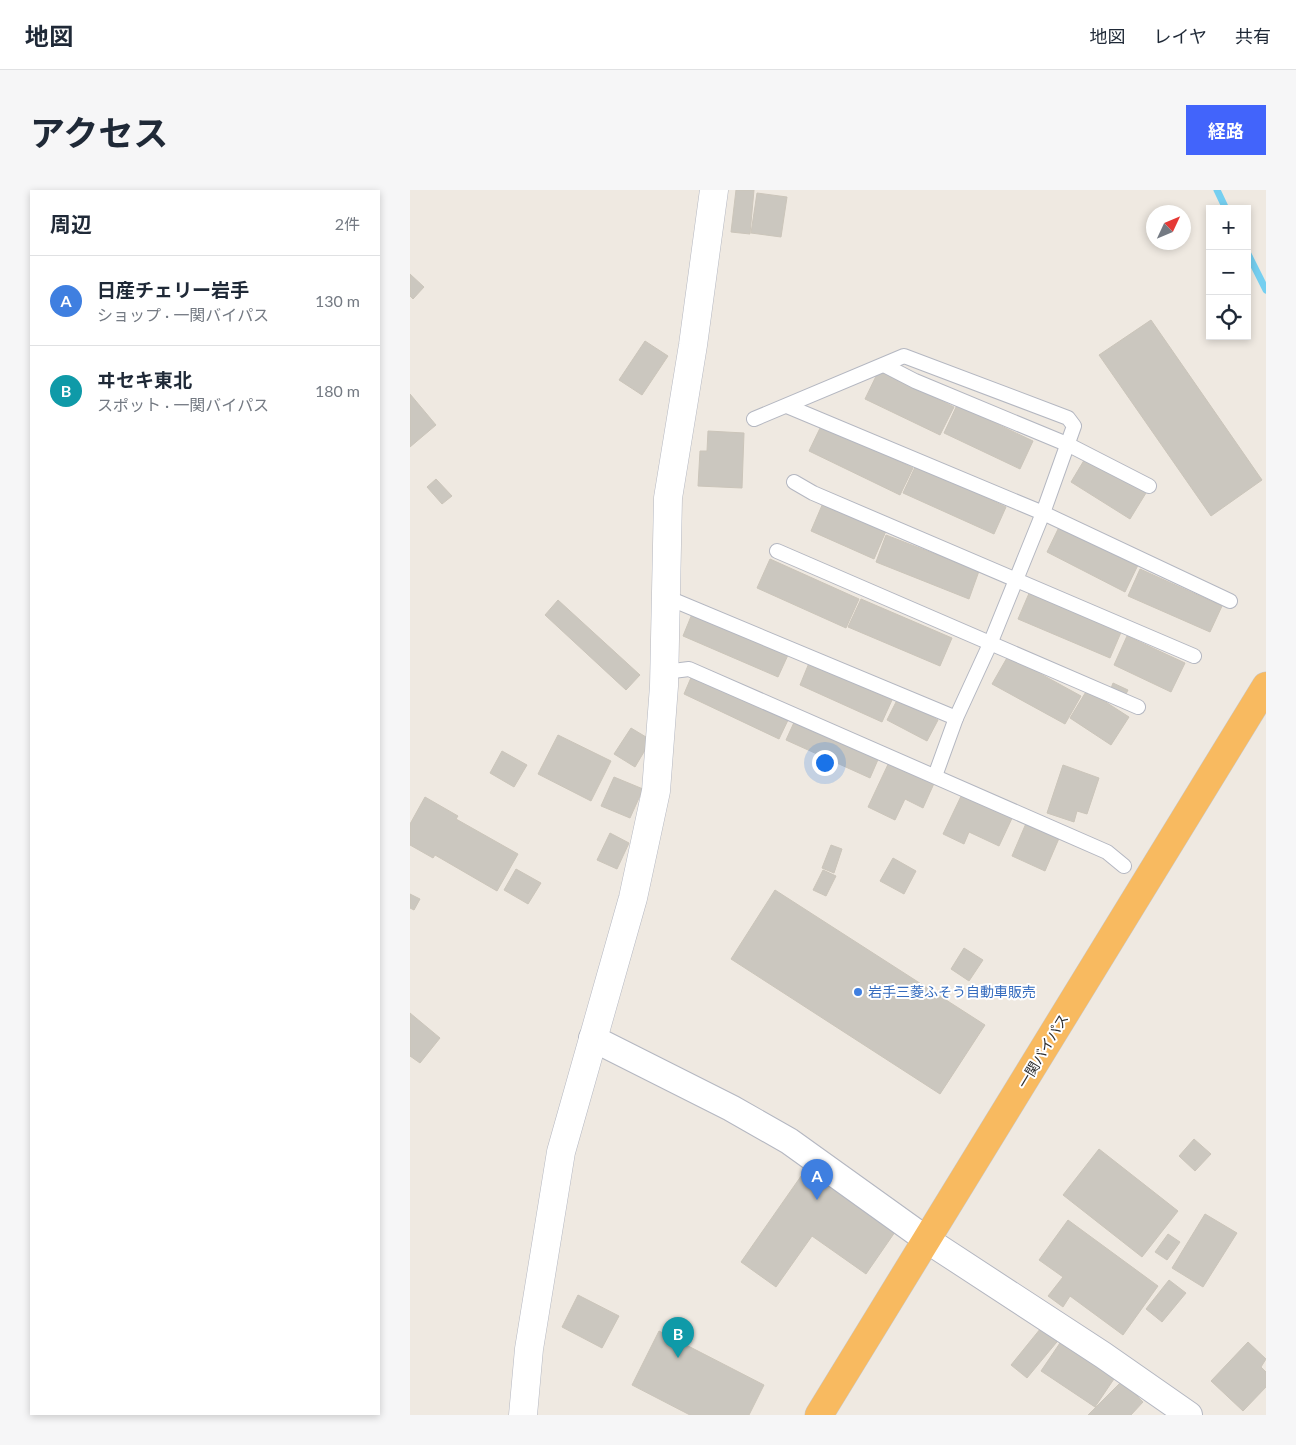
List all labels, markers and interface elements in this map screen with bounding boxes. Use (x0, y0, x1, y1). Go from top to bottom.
text: 地図 (25, 21, 73, 50)
text: 地図 (1090, 25, 1126, 47)
text: レイヤ (1154, 25, 1207, 47)
text: 共有 (1235, 25, 1271, 47)
button: 経路 (1186, 105, 1266, 155)
text: アクセス (30, 111, 168, 153)
north arrow (1146, 205, 1191, 250)
map controls (1206, 205, 1251, 340)
button: + (1206, 205, 1251, 250)
text: 周辺 (50, 211, 92, 236)
text: 2件 (335, 214, 360, 233)
button: − (1206, 250, 1251, 295)
text: 日産チェリー岩手 (97, 278, 249, 301)
text: A (60, 291, 72, 310)
text: 130 m (315, 291, 360, 310)
button: locate (1206, 295, 1251, 340)
text: ショップ · 一関バイパス (97, 305, 269, 324)
text: ヰセキ東北 (97, 368, 192, 391)
text: B (61, 381, 71, 400)
text: 180 m (315, 381, 360, 400)
text: スポット · 一関バイパス (97, 395, 269, 414)
your location (812, 750, 838, 776)
place label: 岩手三菱ふそう自動車販売 (868, 983, 1036, 1000)
marker: 岩手三菱ふそう自動車販売 (852, 986, 864, 998)
street label: 一関バイパス (1014, 1010, 1071, 1091)
pin: A (801, 1159, 833, 1200)
pin: B (662, 1317, 694, 1358)

